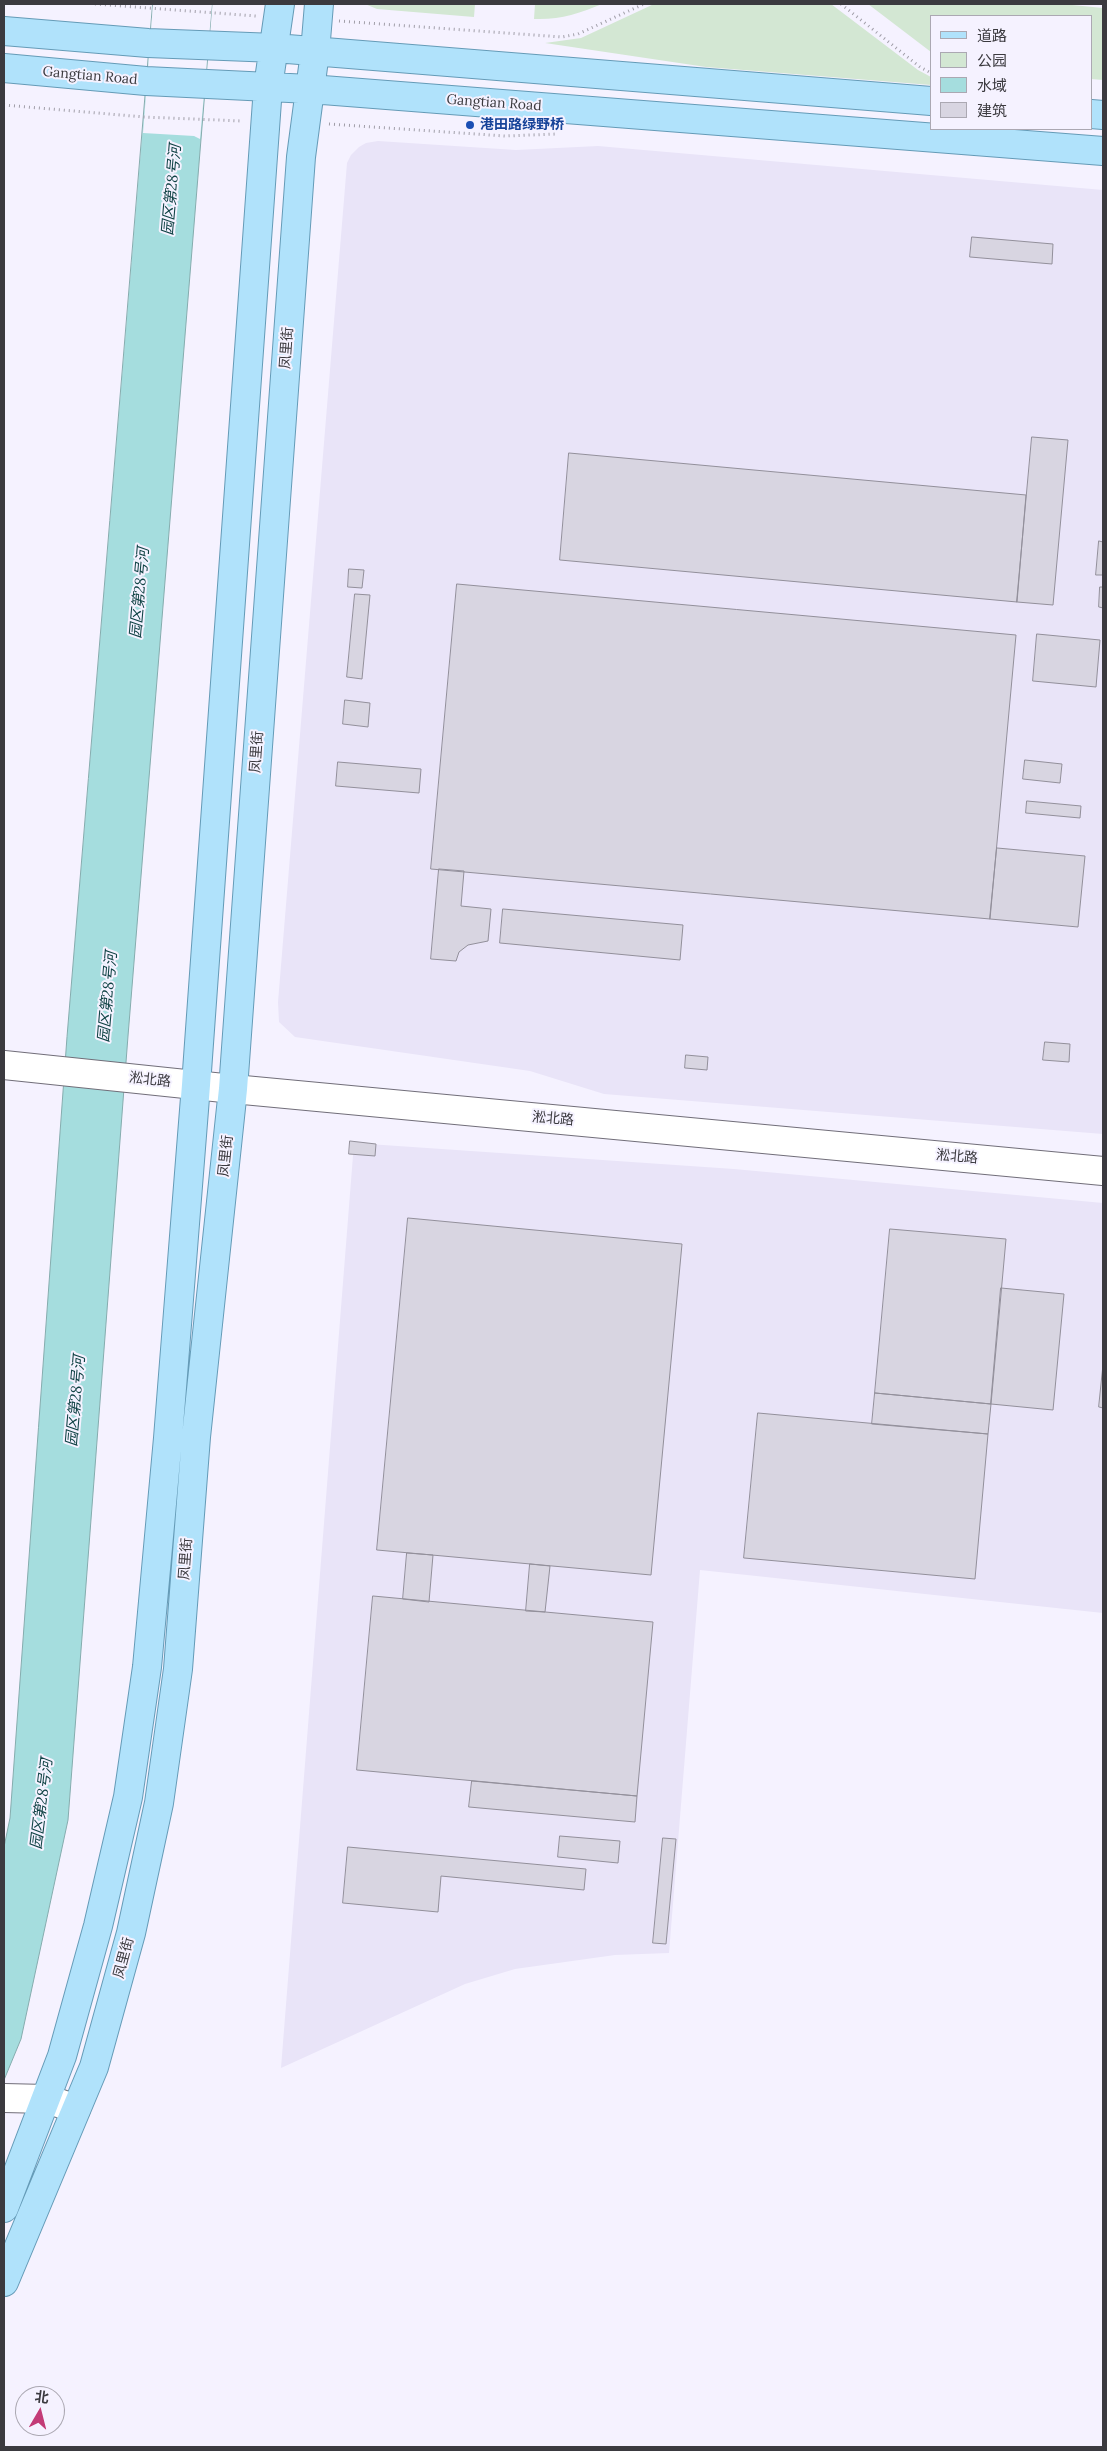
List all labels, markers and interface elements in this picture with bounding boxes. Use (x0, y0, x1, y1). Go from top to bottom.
legend (930, 15, 1092, 130)
text: 道路 (977, 26, 1007, 45)
text: 公园 (977, 51, 1007, 70)
street label: Gangtian Road (42, 63, 138, 89)
text: 水域 (977, 76, 1007, 95)
street label: Gangtian Road (446, 91, 542, 115)
text: 建筑 (977, 101, 1007, 120)
place label: 港田路绿野桥 (480, 117, 564, 133)
marker: 港田路绿野桥 (464, 119, 476, 131)
water label: 园区第28号河 (159, 144, 185, 236)
street label: 凤里街 (277, 326, 297, 370)
water label: 园区第28号河 (127, 547, 153, 639)
street label: 凤里街 (247, 730, 267, 774)
water label: 园区第28号河 (95, 951, 121, 1043)
street label: 淞北路 (128, 1069, 172, 1091)
street label: 淞北路 (531, 1109, 575, 1129)
street label: 凤里街 (215, 1134, 237, 1178)
street label: 淞北路 (935, 1147, 979, 1167)
water label: 园区第28号河 (63, 1355, 89, 1447)
street label: 凤里街 (176, 1537, 196, 1581)
water label: 园区第28号河 (28, 1758, 56, 1850)
street label: 凤里街 (110, 1936, 138, 1980)
north arrow (15, 2386, 65, 2436)
text: 北 (34, 2387, 50, 2407)

